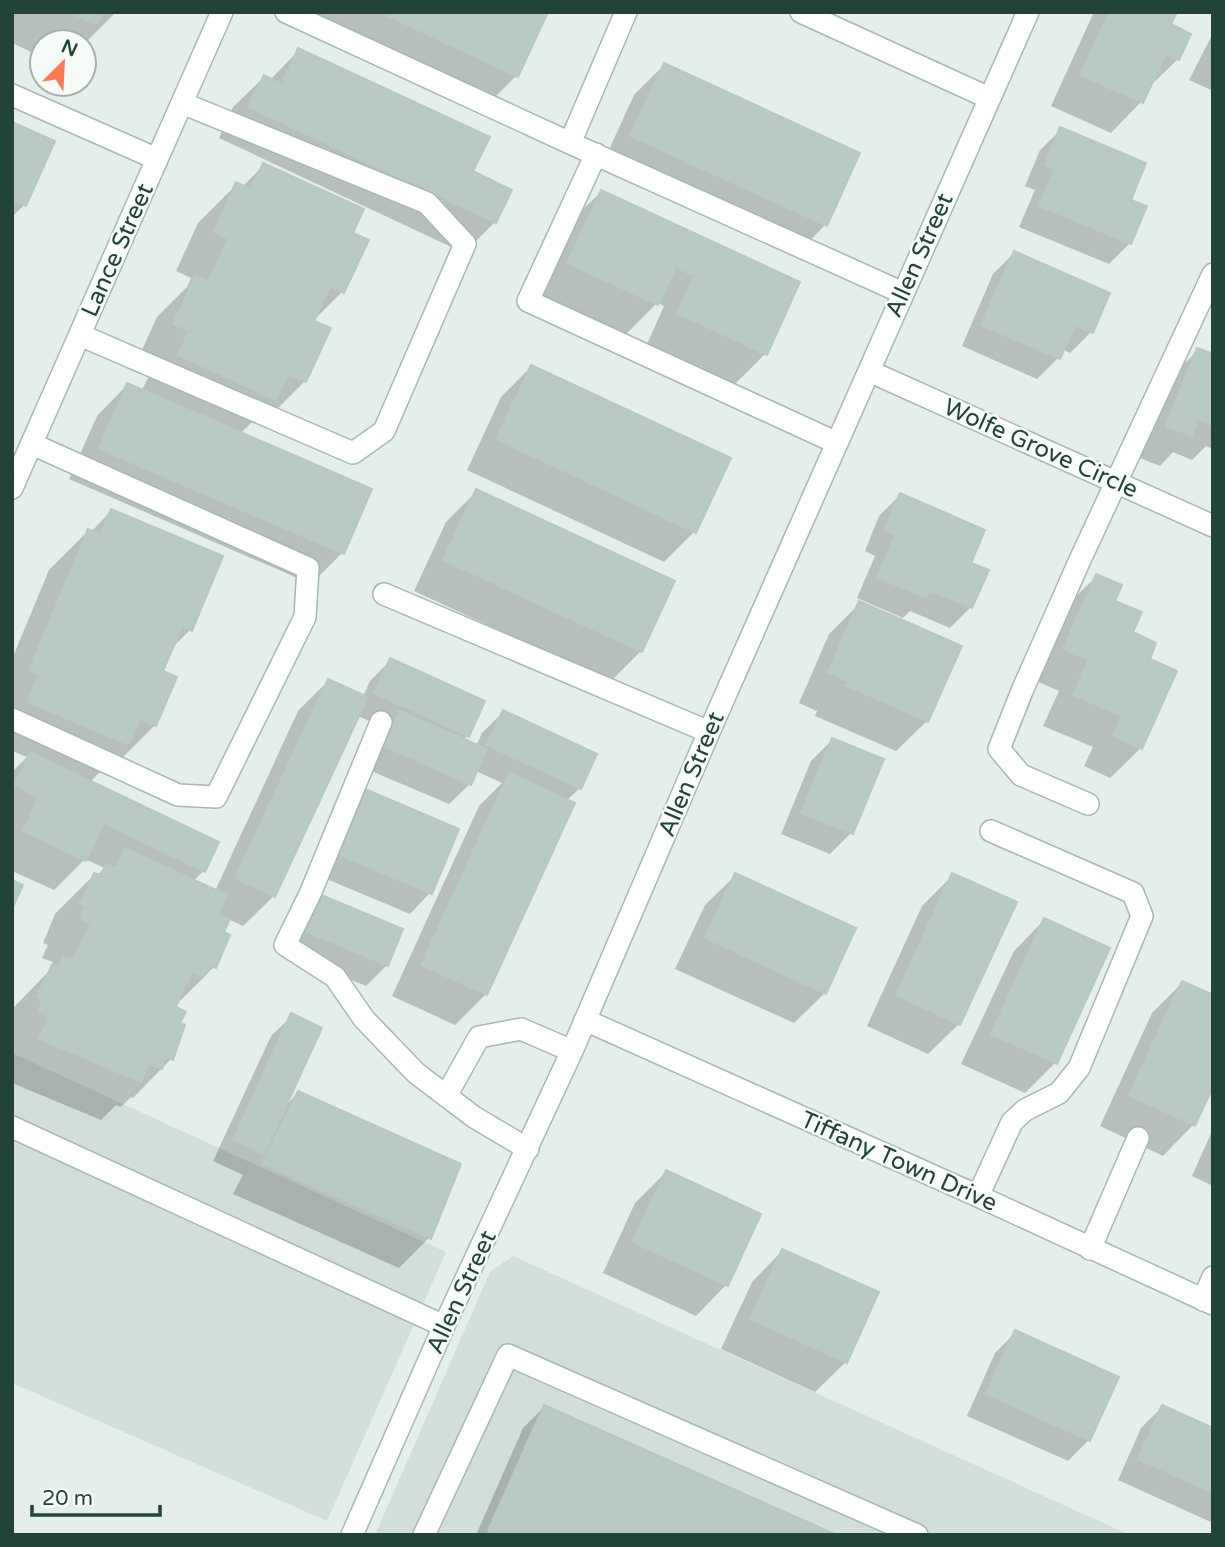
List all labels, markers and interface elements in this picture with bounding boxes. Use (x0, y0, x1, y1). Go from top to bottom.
north arrow (28, 28, 98, 98)
text: N (58, 35, 81, 62)
street label: Lance Street (75, 179, 160, 321)
street label: Allen Street (879, 189, 960, 322)
street label: Wolfe Grove Circle (939, 393, 1142, 504)
street label: Allen Street (652, 707, 731, 841)
street label: Tiffany Town Drive (796, 1105, 1002, 1218)
street label: Allen Street (420, 1226, 503, 1358)
scale bar (32, 1474, 159, 1518)
text: 20 m (42, 1486, 93, 1511)

